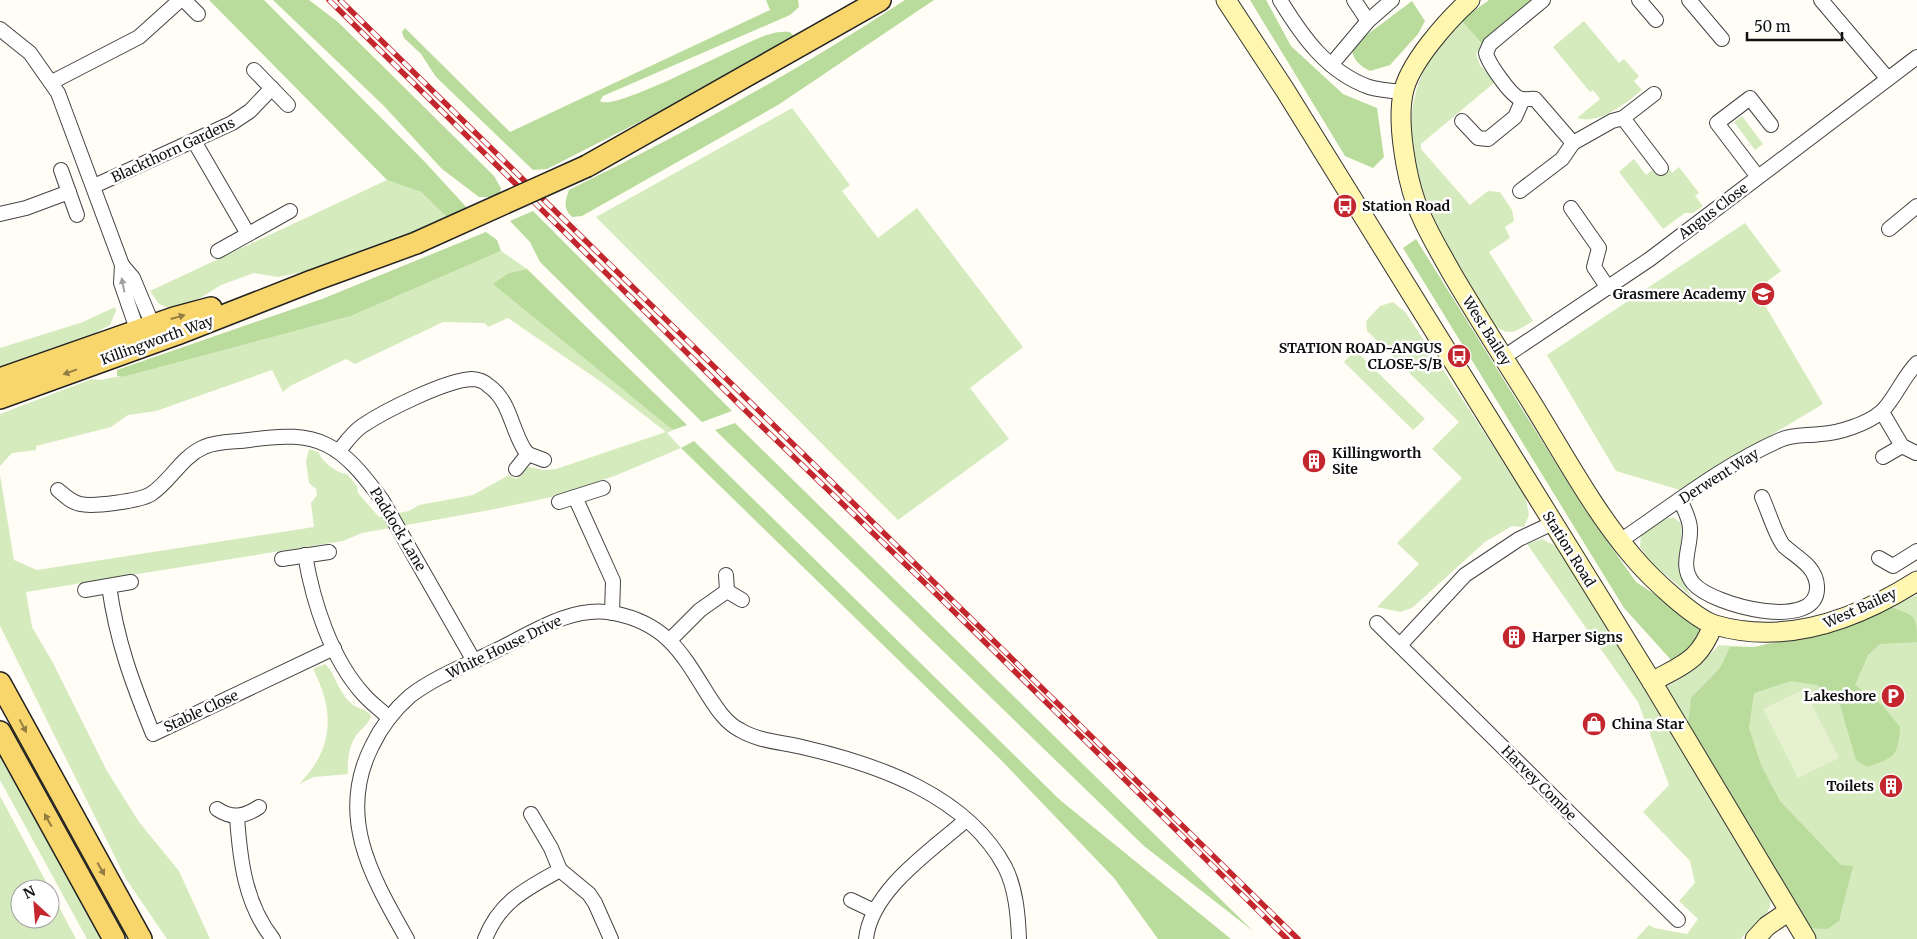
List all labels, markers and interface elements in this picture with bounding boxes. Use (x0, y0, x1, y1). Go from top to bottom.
scale bar (1747, 10, 1842, 42)
text: 50 m (1754, 17, 1791, 36)
street label: Blackthorn Gardens (108, 113, 238, 186)
street label: Angus Close (1674, 179, 1751, 244)
bus stop icon: Station Road (1332, 193, 1358, 219)
place label: Station Road (1362, 197, 1451, 215)
one-way arrow (119, 277, 127, 292)
school or university icon: Grasmere Academy (1750, 281, 1776, 307)
place label: Grasmere Academy (1613, 285, 1747, 303)
street label: West Bailey (1458, 292, 1516, 370)
street label: Killingworth Way (98, 311, 217, 369)
one-way arrow (171, 313, 186, 321)
place label: STATION ROAD-ANGUS CLOSE-S/B (1279, 339, 1443, 373)
bus stop icon: STATION ROAD-ANGUS CLOSE-S/B (1446, 343, 1472, 369)
one-way arrow (63, 369, 78, 376)
place label: Killingworth Site (1332, 444, 1422, 478)
street label: Derwent Way (1676, 444, 1763, 508)
building icon: Killingworth Site (1301, 448, 1327, 474)
street label: Paddock Lane (366, 484, 430, 574)
street label: Station Road (1539, 508, 1600, 591)
street label: West Bailey (1820, 584, 1900, 632)
street label: White House Drive (443, 611, 564, 683)
building icon: Harper Signs (1501, 624, 1527, 650)
place label: Harper Signs (1532, 628, 1623, 646)
parking icon: Lakeshore (1880, 683, 1906, 709)
street label: Stable Close (161, 686, 241, 736)
place label: Lakeshore (1804, 687, 1876, 705)
shop icon: China Star (1581, 711, 1607, 737)
place label: China Star (1612, 715, 1685, 733)
one-way arrow (19, 719, 27, 734)
street label: Harvey Combe (1498, 742, 1580, 824)
building icon: Toilets (1878, 773, 1904, 799)
place label: Toilets (1826, 777, 1874, 795)
one-way arrow (43, 813, 52, 827)
one-way arrow (97, 861, 105, 876)
north arrow (10, 879, 60, 929)
text: N (20, 882, 38, 903)

